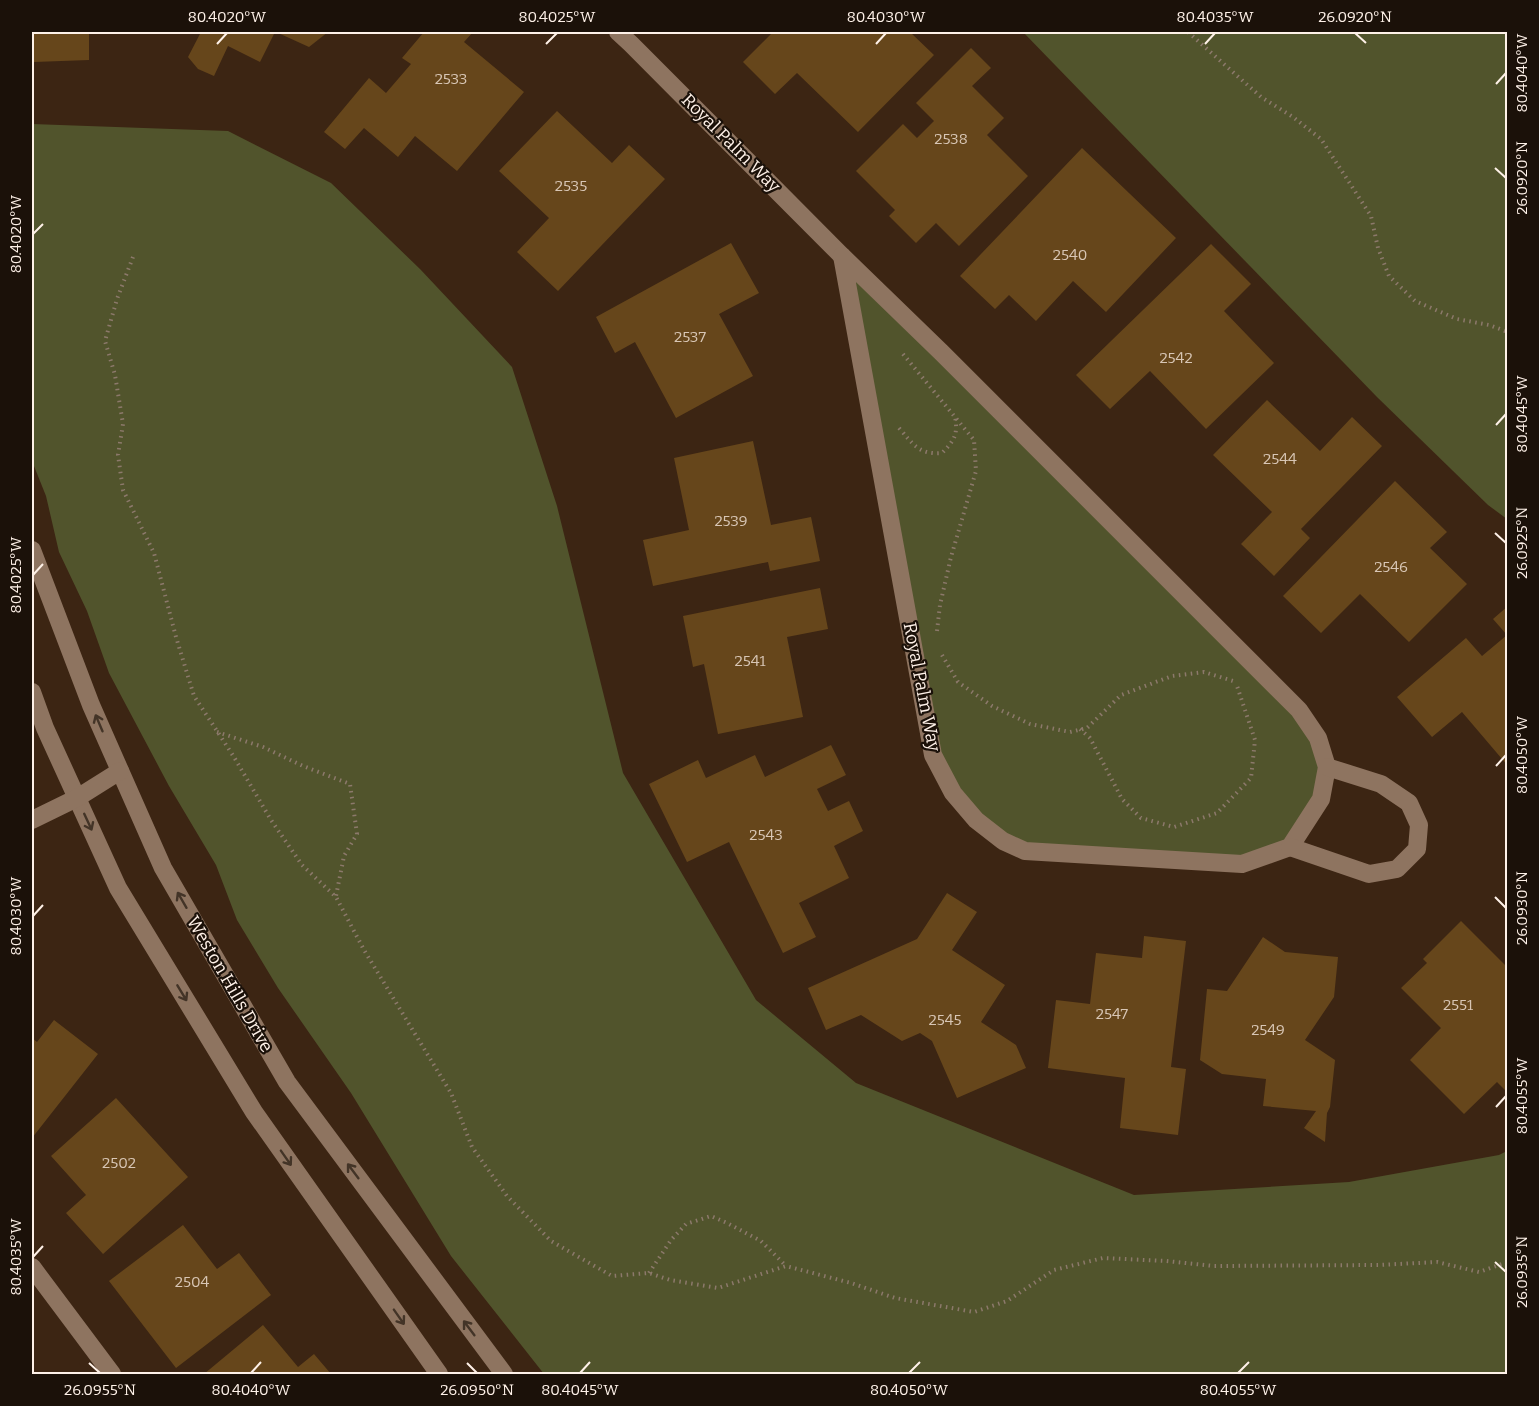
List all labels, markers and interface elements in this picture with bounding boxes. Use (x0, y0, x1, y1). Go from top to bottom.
text: 80.4020°W (188, 8, 267, 26)
text: 80.4025°W (519, 8, 596, 26)
text: 80.4030°W (847, 8, 926, 26)
text: 80.4035°W (1176, 8, 1254, 26)
text: 26.0920°N (1318, 8, 1392, 26)
text: 80.4040°W (1513, 33, 1531, 112)
house number: 2533 (435, 70, 467, 88)
street label: Royal Palm Way (677, 89, 785, 197)
house number: 2538 (934, 130, 968, 148)
text: 26.0920°N (1513, 141, 1531, 215)
house number: 2535 (555, 177, 587, 195)
text: 80.4020°W (7, 194, 25, 273)
house number: 2540 (1053, 246, 1087, 264)
house number: 2537 (674, 328, 706, 346)
house number: 2542 (1159, 349, 1193, 367)
text: 80.4045°W (1513, 375, 1531, 453)
house number: 2544 (1263, 450, 1297, 468)
text: 26.0925°N (1513, 507, 1531, 579)
house number: 2539 (714, 512, 748, 530)
text: 80.4025°W (7, 536, 25, 613)
house number: 2546 (1374, 558, 1408, 576)
street label: Royal Palm Way (899, 621, 945, 754)
house number: 2541 (734, 652, 766, 670)
one-way arrow (93, 715, 105, 733)
text: 80.4050°W (1513, 715, 1531, 794)
one-way arrow (83, 813, 95, 831)
house number: 2543 (749, 826, 783, 844)
text: 26.0930°N (1513, 871, 1531, 945)
text: 80.4030°W (7, 876, 25, 955)
one-way arrow (175, 892, 187, 909)
street label: Weston Hills Drive (182, 912, 278, 1056)
one-way arrow (176, 984, 188, 1001)
house number: 2551 (1443, 996, 1473, 1014)
house number: 2547 (1096, 1005, 1129, 1023)
house number: 2545 (929, 1011, 961, 1029)
house number: 2549 (1251, 1021, 1285, 1039)
text: 80.4055°W (1513, 1057, 1531, 1134)
one-way arrow (280, 1149, 292, 1165)
house number: 2502 (102, 1154, 136, 1172)
one-way arrow (347, 1163, 359, 1179)
text: 80.4035°W (7, 1218, 25, 1296)
text: 26.0935°N (1513, 1236, 1531, 1308)
house number: 2504 (175, 1273, 210, 1291)
one-way arrow (393, 1308, 405, 1325)
one-way arrow (463, 1320, 475, 1336)
text: 26.0955°N (64, 1381, 136, 1399)
text: 80.4040°W (212, 1381, 291, 1399)
text: 26.0950°N (440, 1381, 514, 1399)
text: 80.4045°W (541, 1381, 619, 1399)
text: 80.4050°W (870, 1381, 949, 1399)
text: 80.4055°W (1200, 1381, 1277, 1399)

